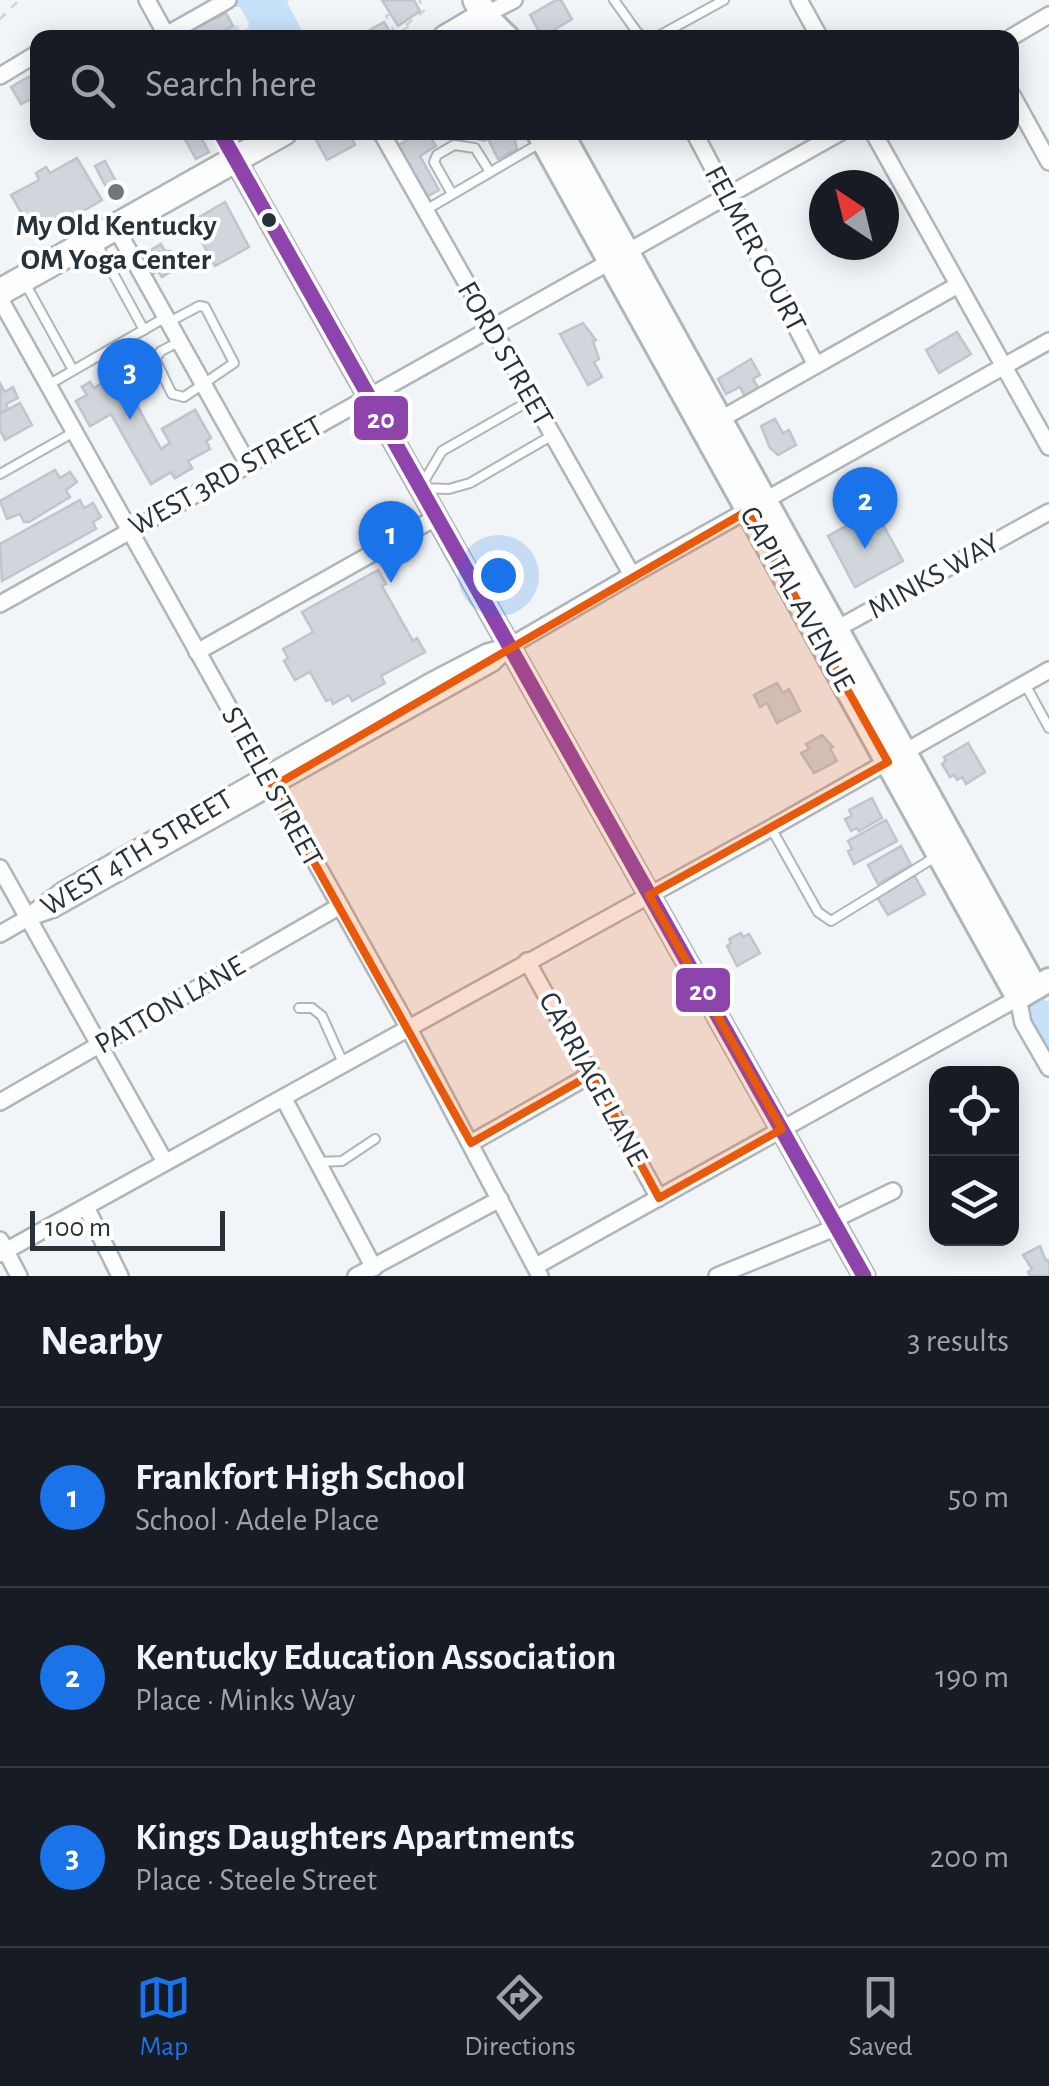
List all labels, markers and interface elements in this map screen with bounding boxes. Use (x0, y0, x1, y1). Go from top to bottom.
search box (30, 30, 1019, 140)
icon: search (65, 58, 120, 113)
text: Search here (145, 66, 317, 104)
street label: FELMER COURT (699, 161, 811, 337)
north arrow (809, 170, 899, 260)
marker: My Old Kentucky OM Yoga Center (105, 181, 127, 203)
unlabelled marker (259, 210, 279, 230)
place label: My Old Kentucky OM Yoga Center (15, 211, 217, 275)
street label: FORD STREET (452, 276, 559, 432)
pin: 3 (98, 338, 162, 420)
line badge: 20 (352, 394, 410, 442)
text: 20 (367, 406, 395, 434)
street label: WEST 3RD STREET (124, 410, 328, 542)
pin: 2 (832, 466, 898, 549)
pin: 1 (358, 500, 424, 583)
street label: CAPITAL AVENUE (734, 502, 860, 696)
street label: MINKS WAY (863, 528, 1005, 624)
your location (473, 550, 524, 601)
street label: STEELE STREET (216, 702, 328, 872)
street label: WEST 4TH STREET (36, 784, 238, 922)
street label: PATTON LANE (90, 950, 250, 1060)
line badge: 20 (674, 966, 732, 1014)
text: 20 (689, 978, 717, 1006)
street label: CARRIAGE LANE (533, 987, 653, 1171)
map controls (929, 1066, 1019, 1246)
button: locate (929, 1066, 1019, 1156)
button: layers (929, 1156, 1019, 1246)
scale bar (30, 1206, 225, 1250)
text: 100 m (45, 1214, 111, 1242)
text: Nearby (40, 1320, 163, 1362)
text: 3 results (907, 1325, 1009, 1357)
text: Frankfort High School (135, 1459, 466, 1497)
text: 1 (67, 1481, 78, 1513)
text: 50 m (948, 1481, 1009, 1513)
text: School · Adele Place (135, 1504, 379, 1536)
text: Kentucky Education Association (135, 1639, 616, 1677)
text: 2 (65, 1661, 80, 1693)
text: 190 m (935, 1661, 1009, 1693)
text: Place · Minks Way (135, 1684, 355, 1716)
text: Kings Daughters Apartments (135, 1819, 575, 1857)
text: 3 (66, 1841, 79, 1873)
text: 200 m (930, 1841, 1009, 1873)
text: Place · Steele Street (135, 1864, 377, 1896)
tab: Map (136, 1970, 191, 2064)
tab: Directions (464, 1970, 576, 2064)
tab: Saved (849, 1970, 913, 2064)

